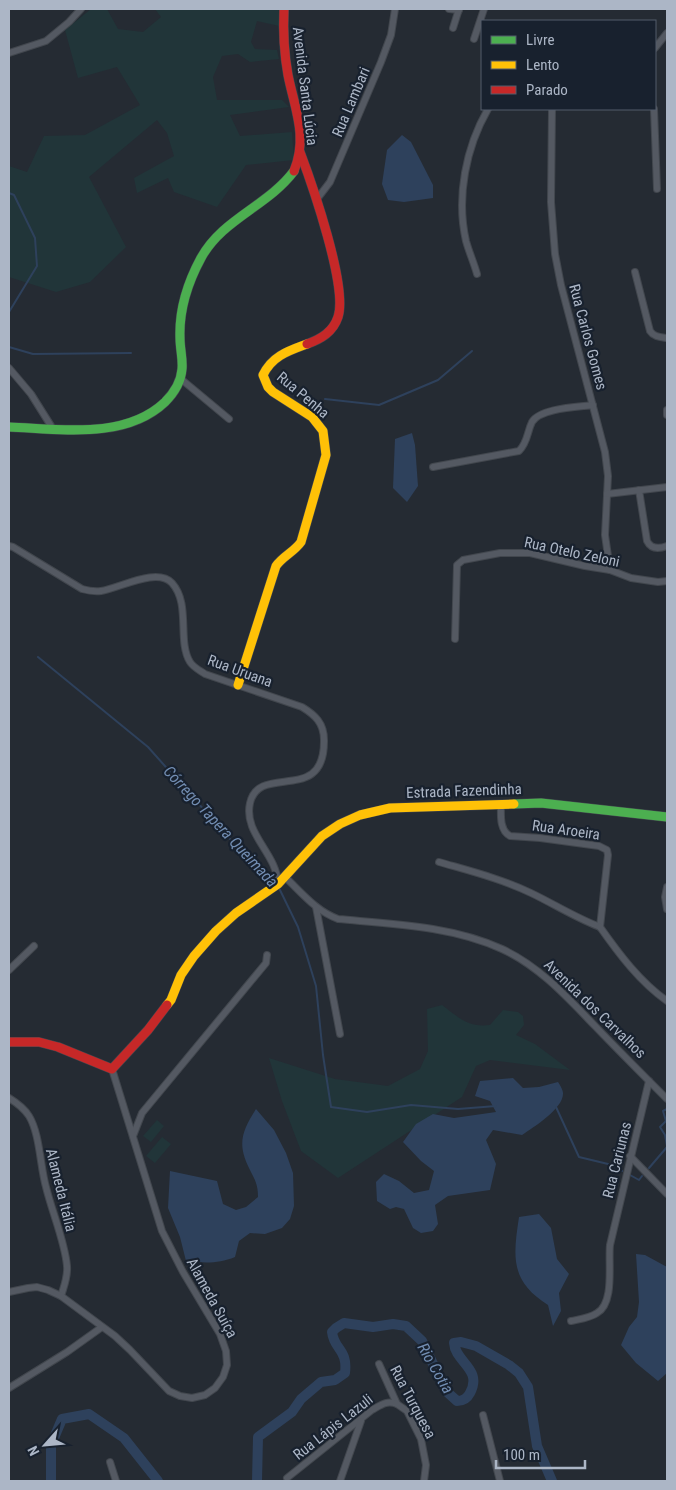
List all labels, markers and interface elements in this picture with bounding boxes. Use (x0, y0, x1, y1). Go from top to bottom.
legend (481, 20, 656, 110)
street label: Avenida Santa Lúcia (289, 26, 321, 146)
text: Livre (526, 31, 554, 49)
text: Lento (526, 56, 559, 74)
street label: Rua Lambari (328, 64, 374, 140)
text: Parado (526, 81, 568, 99)
street label: Rua Carlos Gomes (565, 282, 611, 392)
street label: Rua Penha (273, 368, 333, 422)
street label: Rua Otelo Zeloni (523, 533, 621, 571)
street label: Rua Uruana (205, 651, 275, 691)
water label: Córrego Tapera Queimada (159, 762, 282, 891)
street label: Estrada Fazendinha (406, 780, 522, 802)
street label: Rua Aroeira (531, 816, 601, 844)
street label: Avenida dos Carvalhos (540, 956, 650, 1062)
street label: Rua Cariunas (599, 1120, 635, 1200)
street label: Alameda Itália (42, 1147, 80, 1233)
street label: Alameda Suíça (183, 1255, 241, 1341)
water label: Rio Cotia (413, 1340, 458, 1397)
street label: Rua Turquesa (386, 1362, 440, 1442)
street label: Rua Lápis Lazuli (290, 1390, 376, 1464)
north arrow (20, 1420, 70, 1470)
scale bar (496, 1438, 585, 1470)
text: N (24, 1443, 42, 1458)
text: 100 m (503, 1446, 540, 1464)

